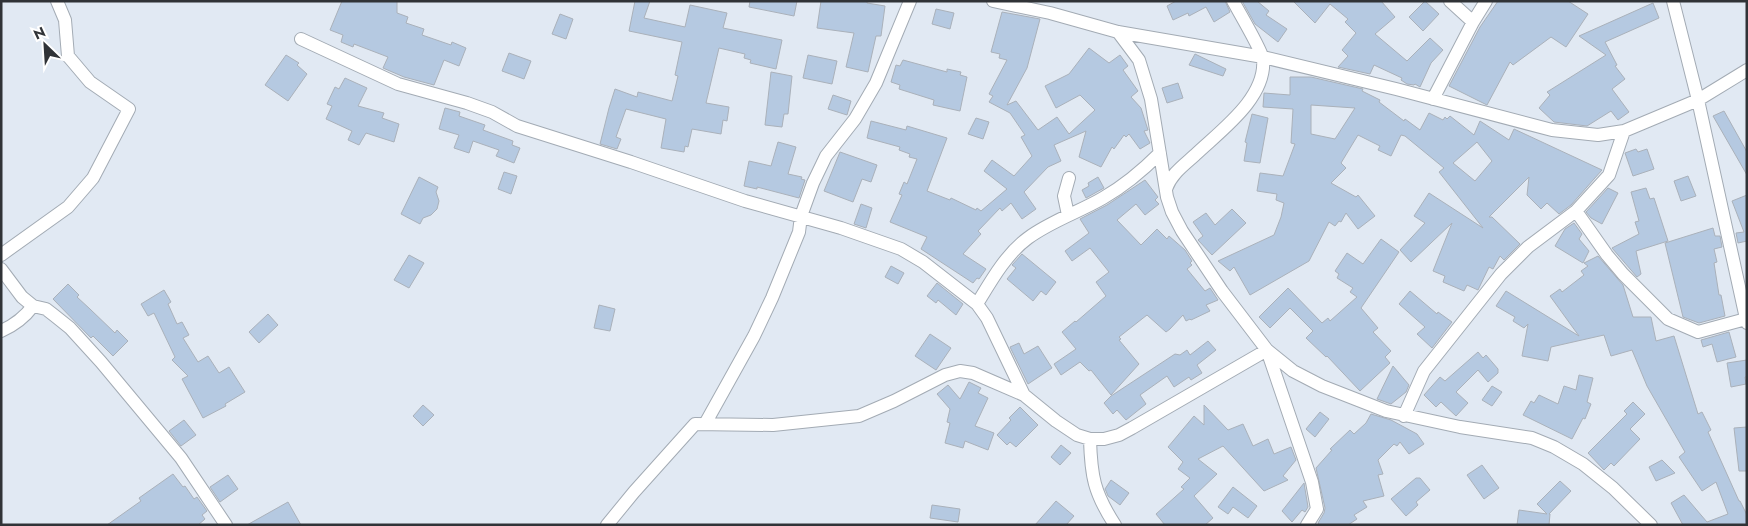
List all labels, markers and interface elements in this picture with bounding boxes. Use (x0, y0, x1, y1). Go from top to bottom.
north arrow (20, 20, 70, 70)
text: N (30, 22, 49, 45)

